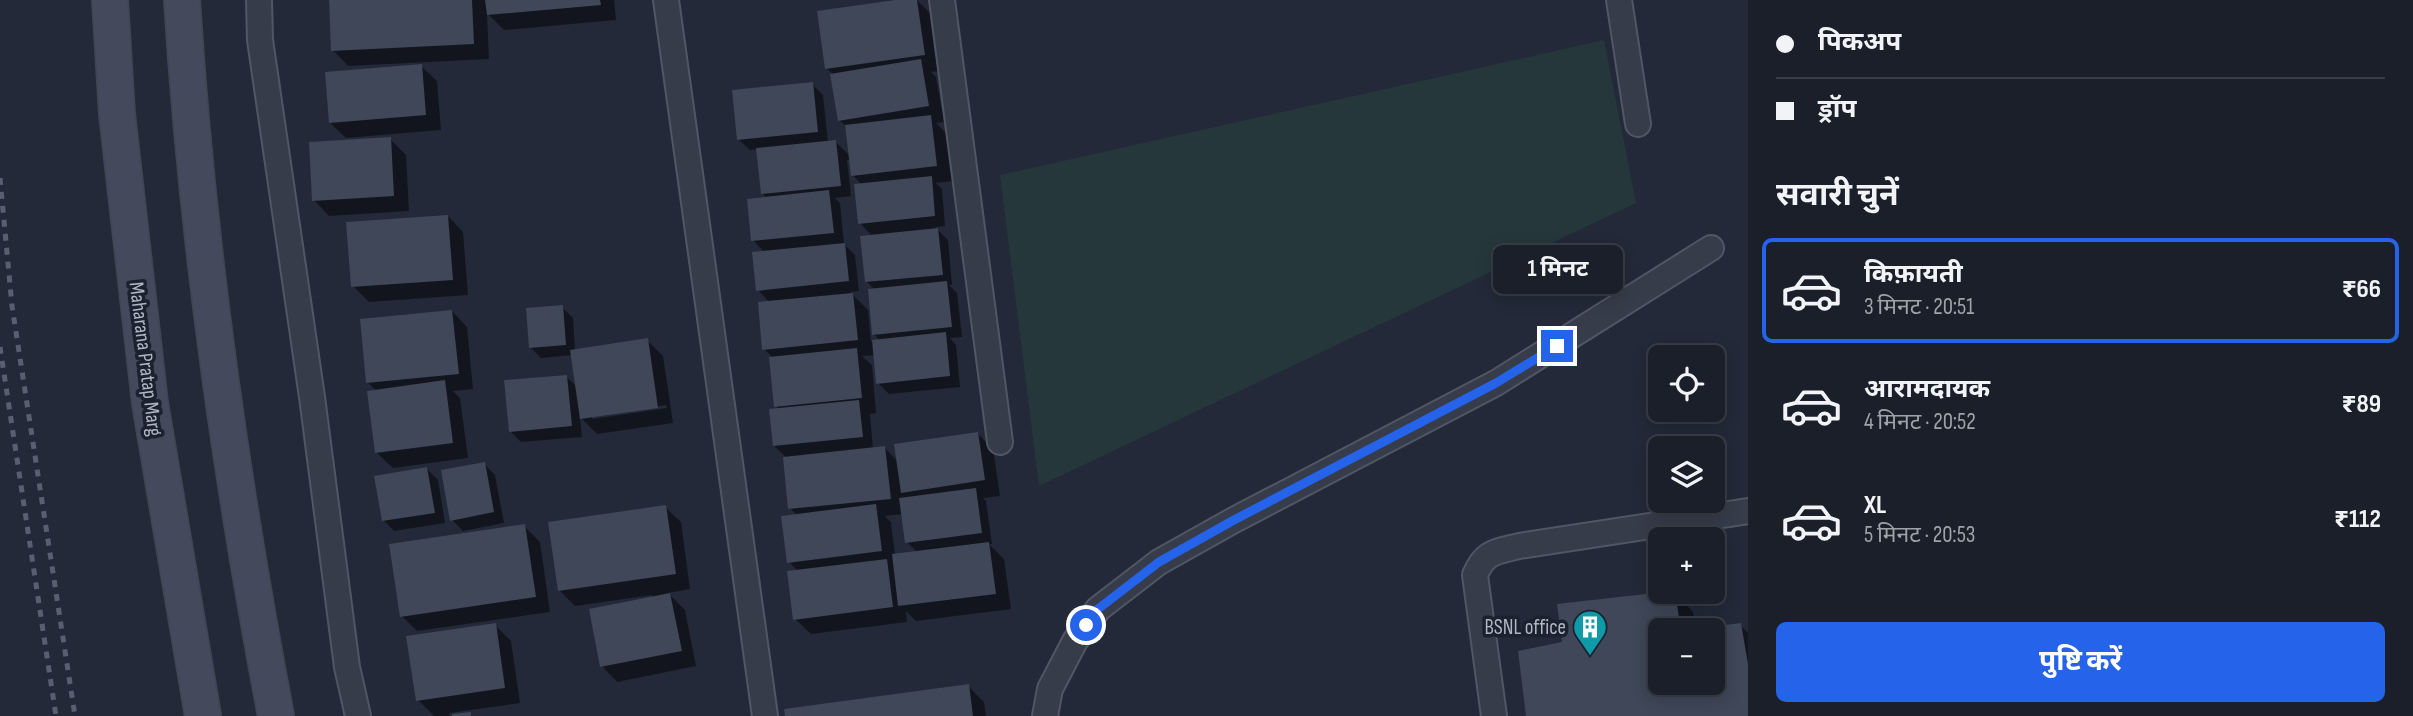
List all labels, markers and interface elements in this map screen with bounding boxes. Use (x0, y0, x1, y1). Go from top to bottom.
text: पिकअप (1818, 27, 1901, 58)
text: ड्रॉप (1818, 94, 1856, 125)
text: सवारी चुनें (1776, 176, 1899, 215)
callout: 1 मिनट (1492, 244, 1622, 294)
text: 1 मिनट (1528, 255, 1588, 283)
icon: car (1780, 259, 1843, 322)
text: किफ़ायती (1864, 259, 1963, 290)
text: ₹66 (2342, 274, 2381, 305)
street label: Maharana Pratap Marg (124, 280, 167, 438)
text: 3 मिनट · 20:51 (1864, 293, 1974, 321)
route end (1541, 330, 1573, 362)
map controls (1648, 345, 1725, 695)
button: locate (1648, 345, 1725, 422)
icon: car (1780, 374, 1843, 437)
text: आरामदायक (1864, 374, 1990, 405)
text: ₹89 (2342, 389, 2381, 420)
text: 4 मिनट · 20:52 (1864, 408, 1976, 436)
button: layers (1648, 436, 1725, 513)
icon: car (1780, 489, 1843, 552)
text: XL (1864, 490, 1886, 521)
text: ₹112 (2334, 504, 2381, 535)
text: 5 मिनट · 20:53 (1864, 521, 1976, 549)
button: + (1648, 527, 1725, 604)
building icon: BSNL office (1571, 608, 1609, 657)
route start (1070, 609, 1102, 641)
place label: BSNL office (1484, 615, 1566, 640)
button: − (1648, 618, 1725, 695)
button: पुष्टि करें (1776, 622, 2385, 702)

